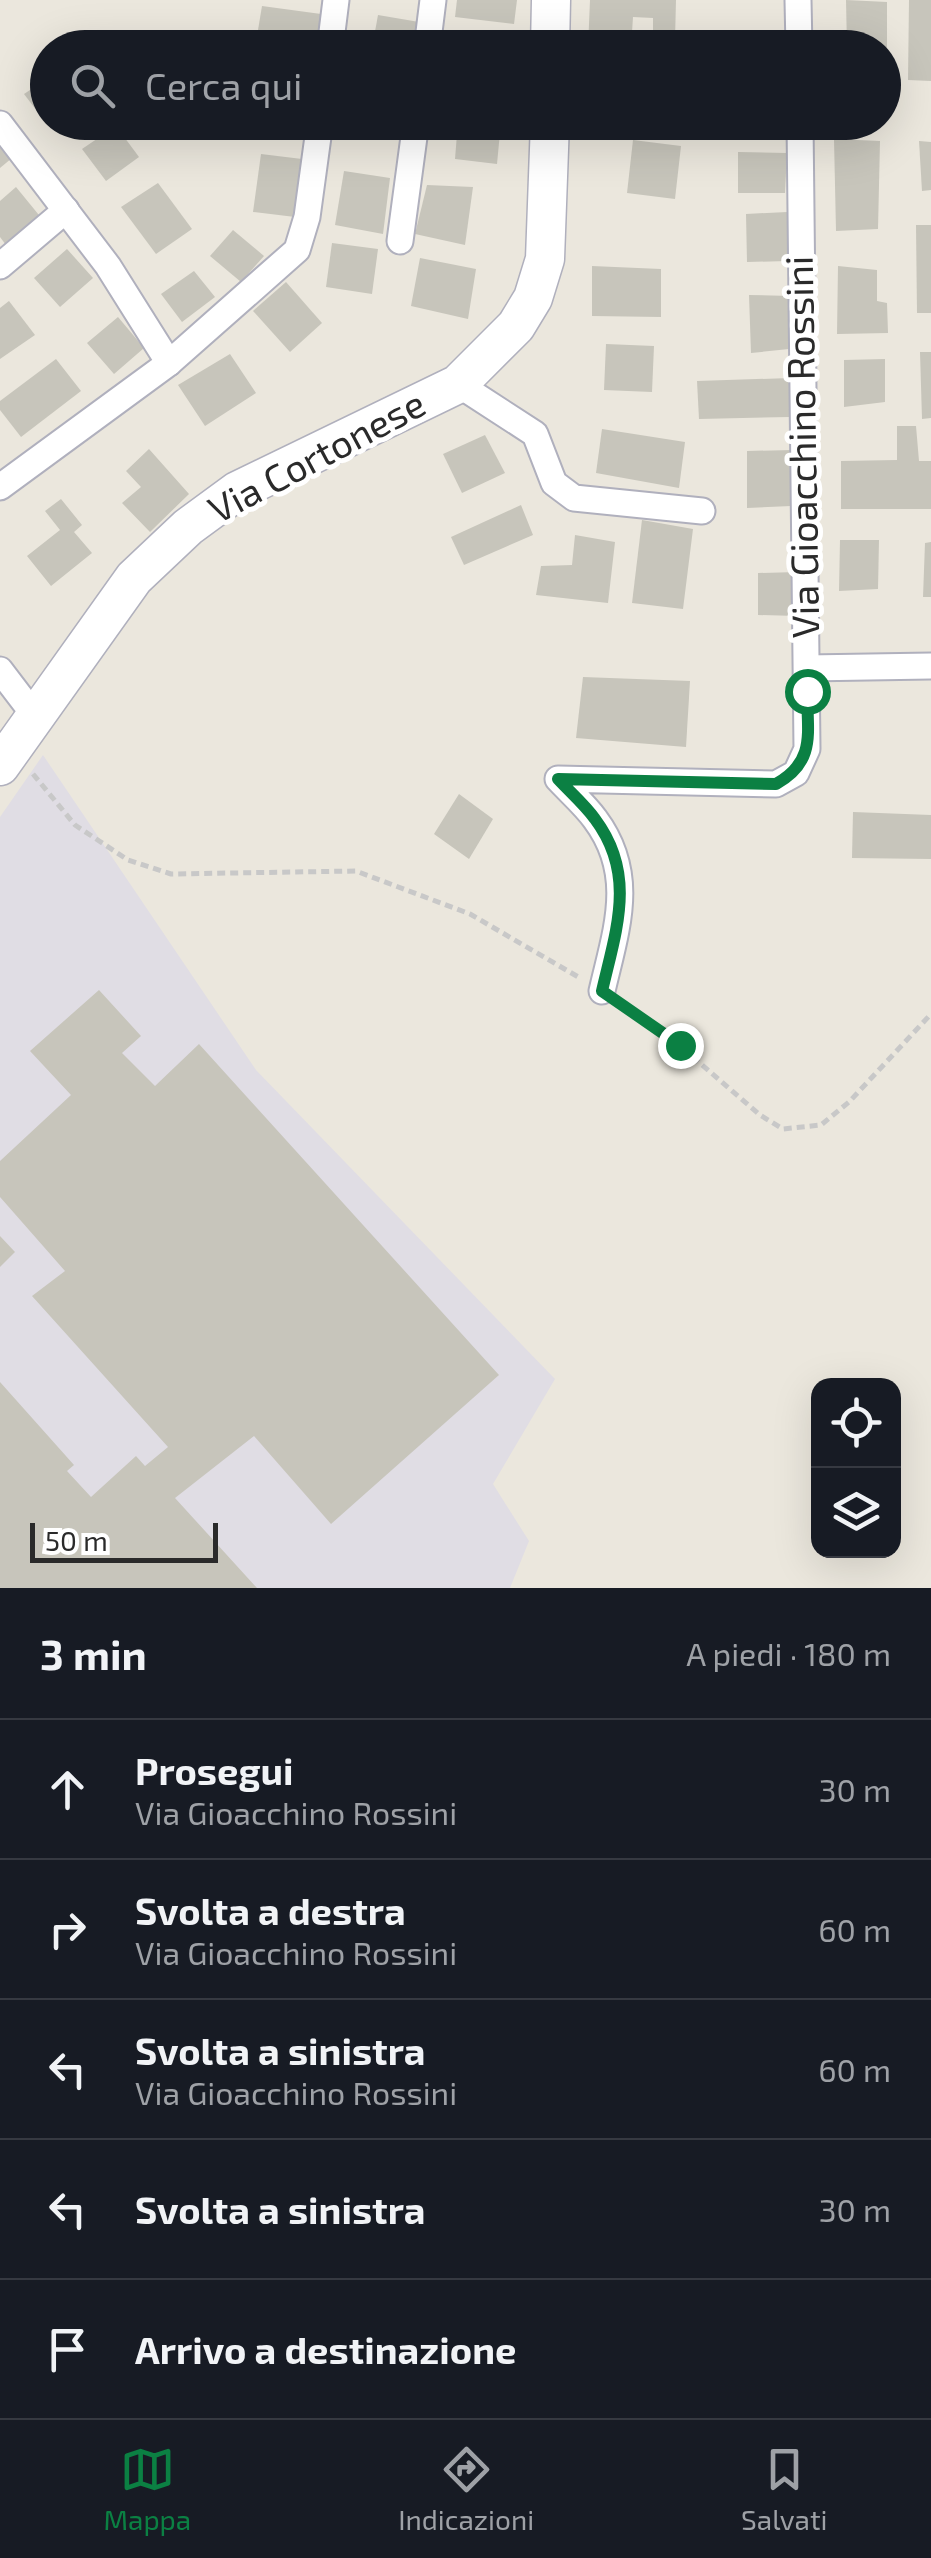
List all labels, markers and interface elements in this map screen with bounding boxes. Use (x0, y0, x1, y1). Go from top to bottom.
search box (30, 30, 901, 140)
icon: search (65, 58, 120, 113)
text: Cerca qui (145, 62, 302, 108)
street label: Via Gioacchino Rossini (775, 255, 827, 639)
street label: Via Cortonese (200, 379, 432, 532)
route start (785, 669, 831, 715)
route end (658, 1023, 704, 1069)
map controls (811, 1378, 901, 1558)
button: locate (811, 1378, 901, 1468)
button: layers (811, 1468, 901, 1558)
scale bar (30, 1518, 218, 1562)
text: 50 m (45, 1523, 108, 1557)
text: 3 min (40, 1628, 147, 1678)
text: A piedi · 180 m (686, 1634, 891, 1672)
text: Prosegui (135, 1747, 294, 1793)
icon: ahead (40, 1762, 95, 1817)
text: 30 m (819, 1770, 891, 1808)
text: Via Gioacchino Rossini (135, 1793, 457, 1831)
text: Svolta a destra (135, 1887, 406, 1933)
icon: right (40, 1902, 95, 1957)
text: 60 m (818, 1910, 891, 1948)
text: Via Gioacchino Rossini (135, 1933, 457, 1971)
text: Svolta a sinistra (135, 2027, 425, 2073)
icon: left (40, 2042, 95, 2097)
text: 60 m (818, 2050, 891, 2088)
text: Via Gioacchino Rossini (135, 2073, 457, 2111)
icon: left (40, 2182, 95, 2237)
text: Svolta a sinistra (135, 2186, 425, 2232)
text: 30 m (819, 2190, 891, 2228)
icon: arrive (40, 2322, 95, 2377)
text: Arrivo a destinazione (135, 2326, 516, 2372)
tab: Mappa (103, 2442, 191, 2536)
tab: Indicazioni (398, 2442, 534, 2536)
tab: Salvati (741, 2442, 828, 2536)

